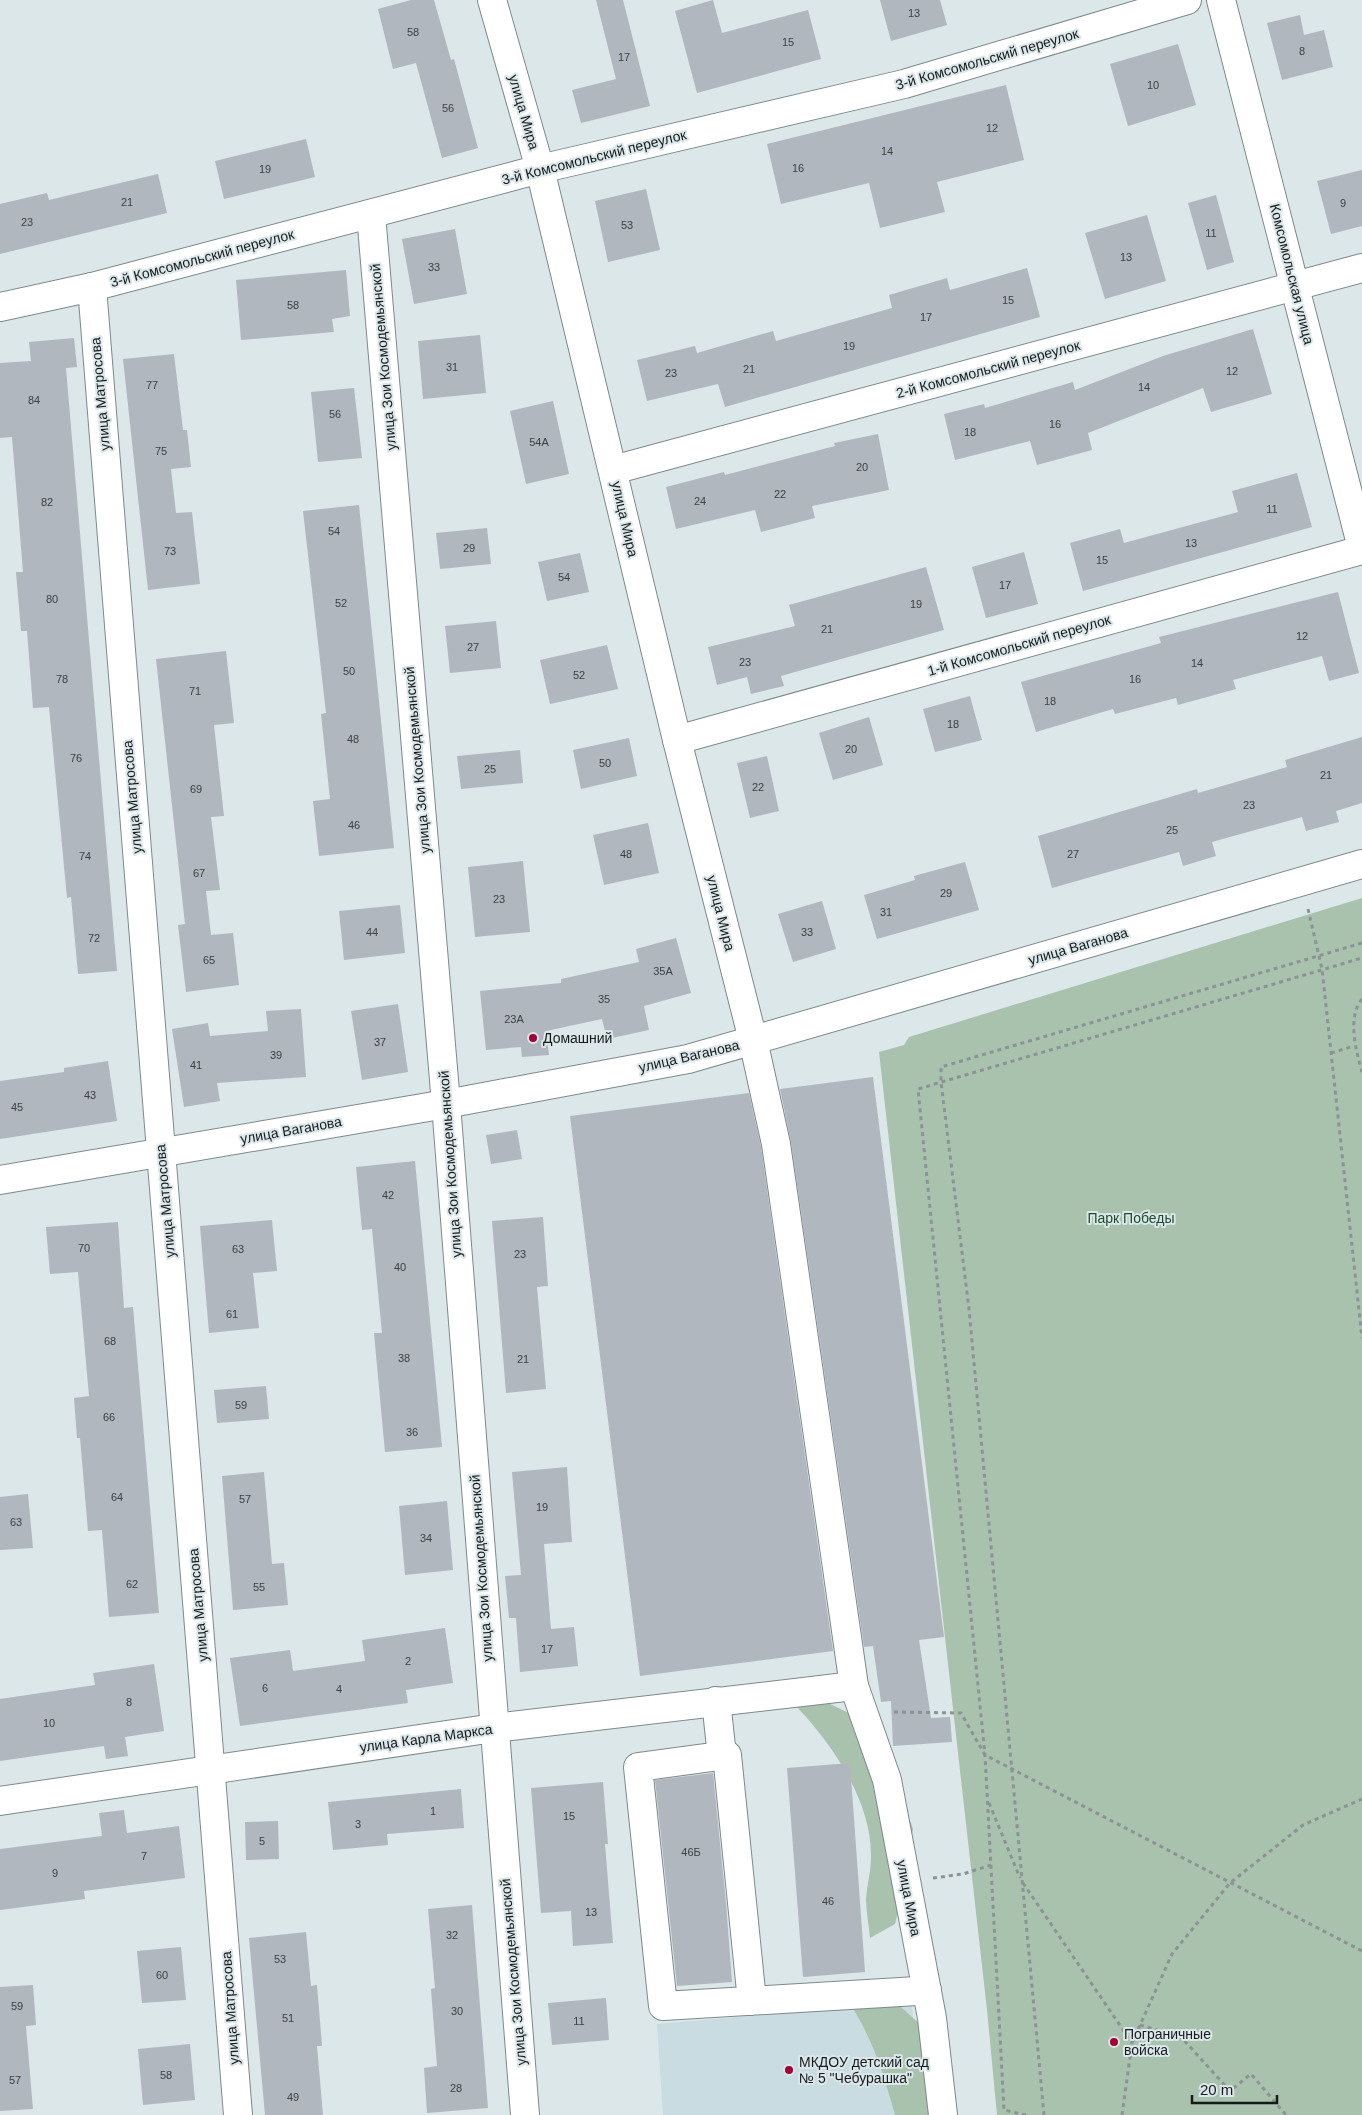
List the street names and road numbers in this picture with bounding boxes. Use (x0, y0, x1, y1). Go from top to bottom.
street label: 3-й Комсомольский переулок (894, 25, 1081, 93)
street label: улица Мира (506, 73, 542, 152)
street label: 3-й Комсомольский переулок (500, 126, 689, 188)
street label: Комсомольская улица (1267, 202, 1317, 346)
street label: 3-й Комсомольский переулок (108, 226, 296, 290)
street label: улица Зои Космодемьянской (367, 263, 399, 451)
street label: улица Матросова (87, 336, 113, 451)
street label: 2-й Комсомольский переулок (894, 337, 1082, 401)
street label: улица Мира (608, 479, 642, 559)
street label: 1-й Комсомольский переулок (926, 611, 1113, 679)
street label: улица Зои Космодемьянской (401, 666, 433, 854)
street label: улица Матросова (119, 739, 145, 854)
street label: улица Мира (704, 873, 738, 953)
street label: улица Ваганова (1026, 924, 1130, 968)
street label: улица Ваганова (637, 1037, 741, 1075)
street label: улица Зои Космодемьянской (435, 1070, 465, 1258)
street label: улица Ваганова (239, 1113, 343, 1147)
street label: улица Матросова (152, 1143, 178, 1258)
street label: улица Зои Космодемьянской (466, 1474, 496, 1662)
street label: улица Матросова (185, 1547, 211, 1662)
street label: улица Карла Маркса (359, 1721, 494, 1755)
street label: улица Мира (894, 1858, 924, 1938)
street label: улица Зои Космодемьянской (497, 1878, 529, 2066)
street label: улица Матросова (218, 1951, 242, 2065)

